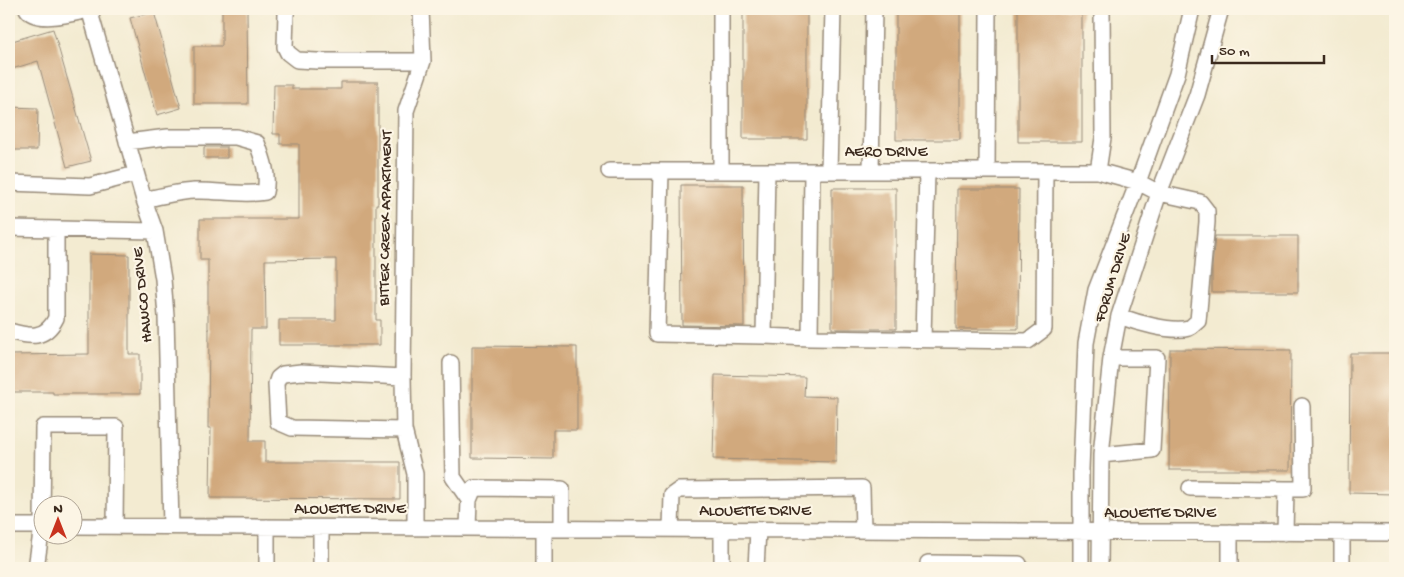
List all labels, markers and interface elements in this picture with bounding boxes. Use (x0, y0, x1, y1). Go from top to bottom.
scale bar (1212, 32, 1324, 64)
text: 50 m (1219, 43, 1250, 61)
street label: BITTER CREEK APARTMENT (376, 129, 398, 307)
street label: AERO DRIVE (845, 144, 928, 163)
street label: FORUM DRIVE (1091, 230, 1137, 326)
street label: HAWCO DRIVE (129, 245, 158, 344)
north arrow (32, 494, 82, 544)
text: N (53, 501, 63, 518)
street label: ALOUETTE DRIVE (294, 501, 407, 520)
street label: ALOUETTE DRIVE (699, 503, 812, 522)
street label: ALOUETTE DRIVE (1104, 505, 1217, 524)

